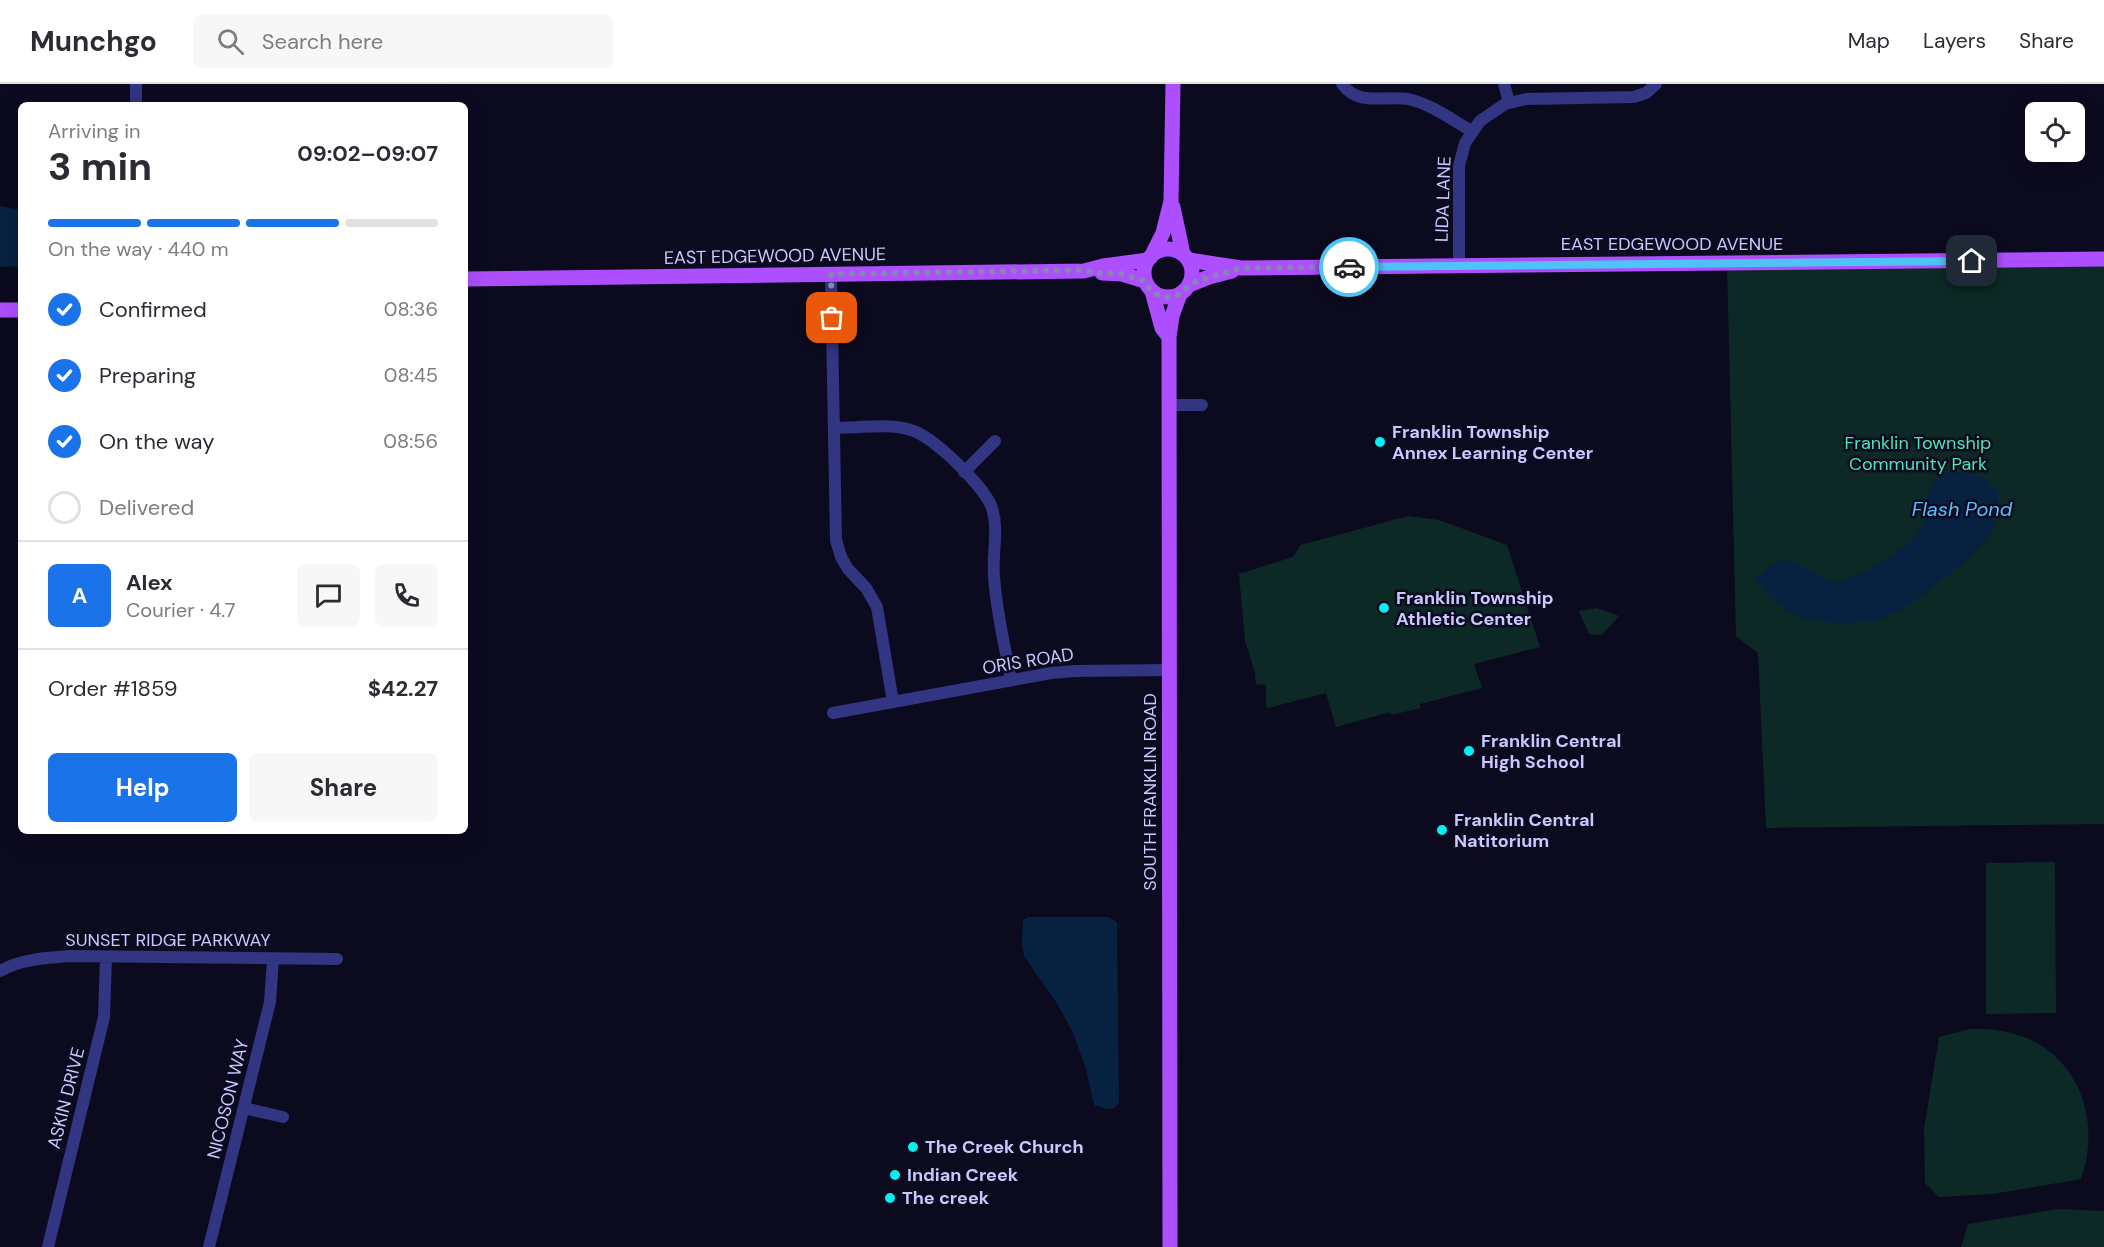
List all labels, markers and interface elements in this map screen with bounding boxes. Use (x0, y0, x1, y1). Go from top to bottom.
search box (193, 14, 613, 68)
text: Munchgo (30, 23, 157, 60)
icon: search (214, 25, 247, 58)
text: Search here (262, 27, 383, 56)
text: Map (1848, 27, 1890, 55)
text: Layers (1923, 27, 1986, 55)
text: Share (2019, 27, 2074, 55)
map controls (2025, 102, 2085, 162)
button: locate (2025, 102, 2085, 162)
text: Arriving in (48, 118, 140, 144)
text: 09:02–09:07 (297, 139, 438, 168)
text: 3 min (48, 141, 152, 192)
street label: LIDA LANE (1430, 156, 1456, 242)
street label: EAST EDGEWOOD AVENUE (1561, 232, 1783, 256)
pin (1946, 235, 1997, 286)
text: On the way · 440 m (48, 236, 229, 262)
courier (1319, 237, 1379, 297)
street label: EAST EDGEWOOD AVENUE (664, 242, 886, 270)
icon: home (1955, 244, 1988, 277)
icon: car (1333, 251, 1366, 284)
pin (806, 292, 857, 343)
icon: check (48, 293, 81, 326)
text: Confirmed (99, 295, 207, 324)
text: 08:36 (384, 296, 438, 322)
icon: bag (815, 301, 848, 334)
icon: check (48, 359, 81, 392)
text: Preparing (99, 361, 196, 390)
text: 08:45 (384, 362, 438, 388)
place label: Franklin Township Annex Learning Center (1392, 420, 1593, 465)
icon: check (48, 425, 81, 458)
text: On the way (99, 427, 214, 456)
text: 08:56 (383, 428, 438, 454)
park label: Franklin Township Community Park (1845, 431, 1991, 476)
marker: Franklin Township Annex Learning Center (1373, 435, 1387, 449)
text: Delivered (99, 493, 194, 522)
water label: Flash Pond (1912, 496, 2013, 522)
button: chat (297, 564, 360, 627)
button: phone (375, 564, 438, 627)
text: Alex (126, 568, 173, 597)
text: A (72, 581, 87, 610)
place label: Franklin Township Athletic Center (1396, 586, 1554, 631)
text: Courier · 4.7 (126, 597, 235, 623)
marker: Franklin Township Athletic Center (1377, 601, 1391, 615)
street label: ORIS ROAD (981, 642, 1075, 680)
text: Order #1859 (48, 674, 178, 703)
text: $42.27 (368, 674, 438, 703)
street label: SOUTH FRANKLIN ROAD (1138, 693, 1162, 891)
place label: Franklin Central High School (1481, 729, 1621, 774)
marker: Franklin Central High School (1462, 744, 1476, 758)
button: Help (48, 753, 237, 822)
button: Share (249, 753, 438, 822)
place label: Franklin Central Natitorium (1454, 808, 1594, 853)
marker: Franklin Central Natitorium (1435, 823, 1449, 837)
street label: SUNSET RIDGE PARKWAY (65, 928, 271, 952)
street label: NICOSON WAY (202, 1036, 255, 1161)
street label: ASKIN DRIVE (42, 1045, 90, 1151)
place label: The Creek Church (925, 1135, 1084, 1159)
marker: The Creek Church (906, 1140, 920, 1154)
place label: Indian Creek (907, 1163, 1019, 1187)
marker: Indian Creek (888, 1168, 902, 1182)
place label: The creek (902, 1186, 990, 1210)
marker: The creek (883, 1191, 897, 1205)

